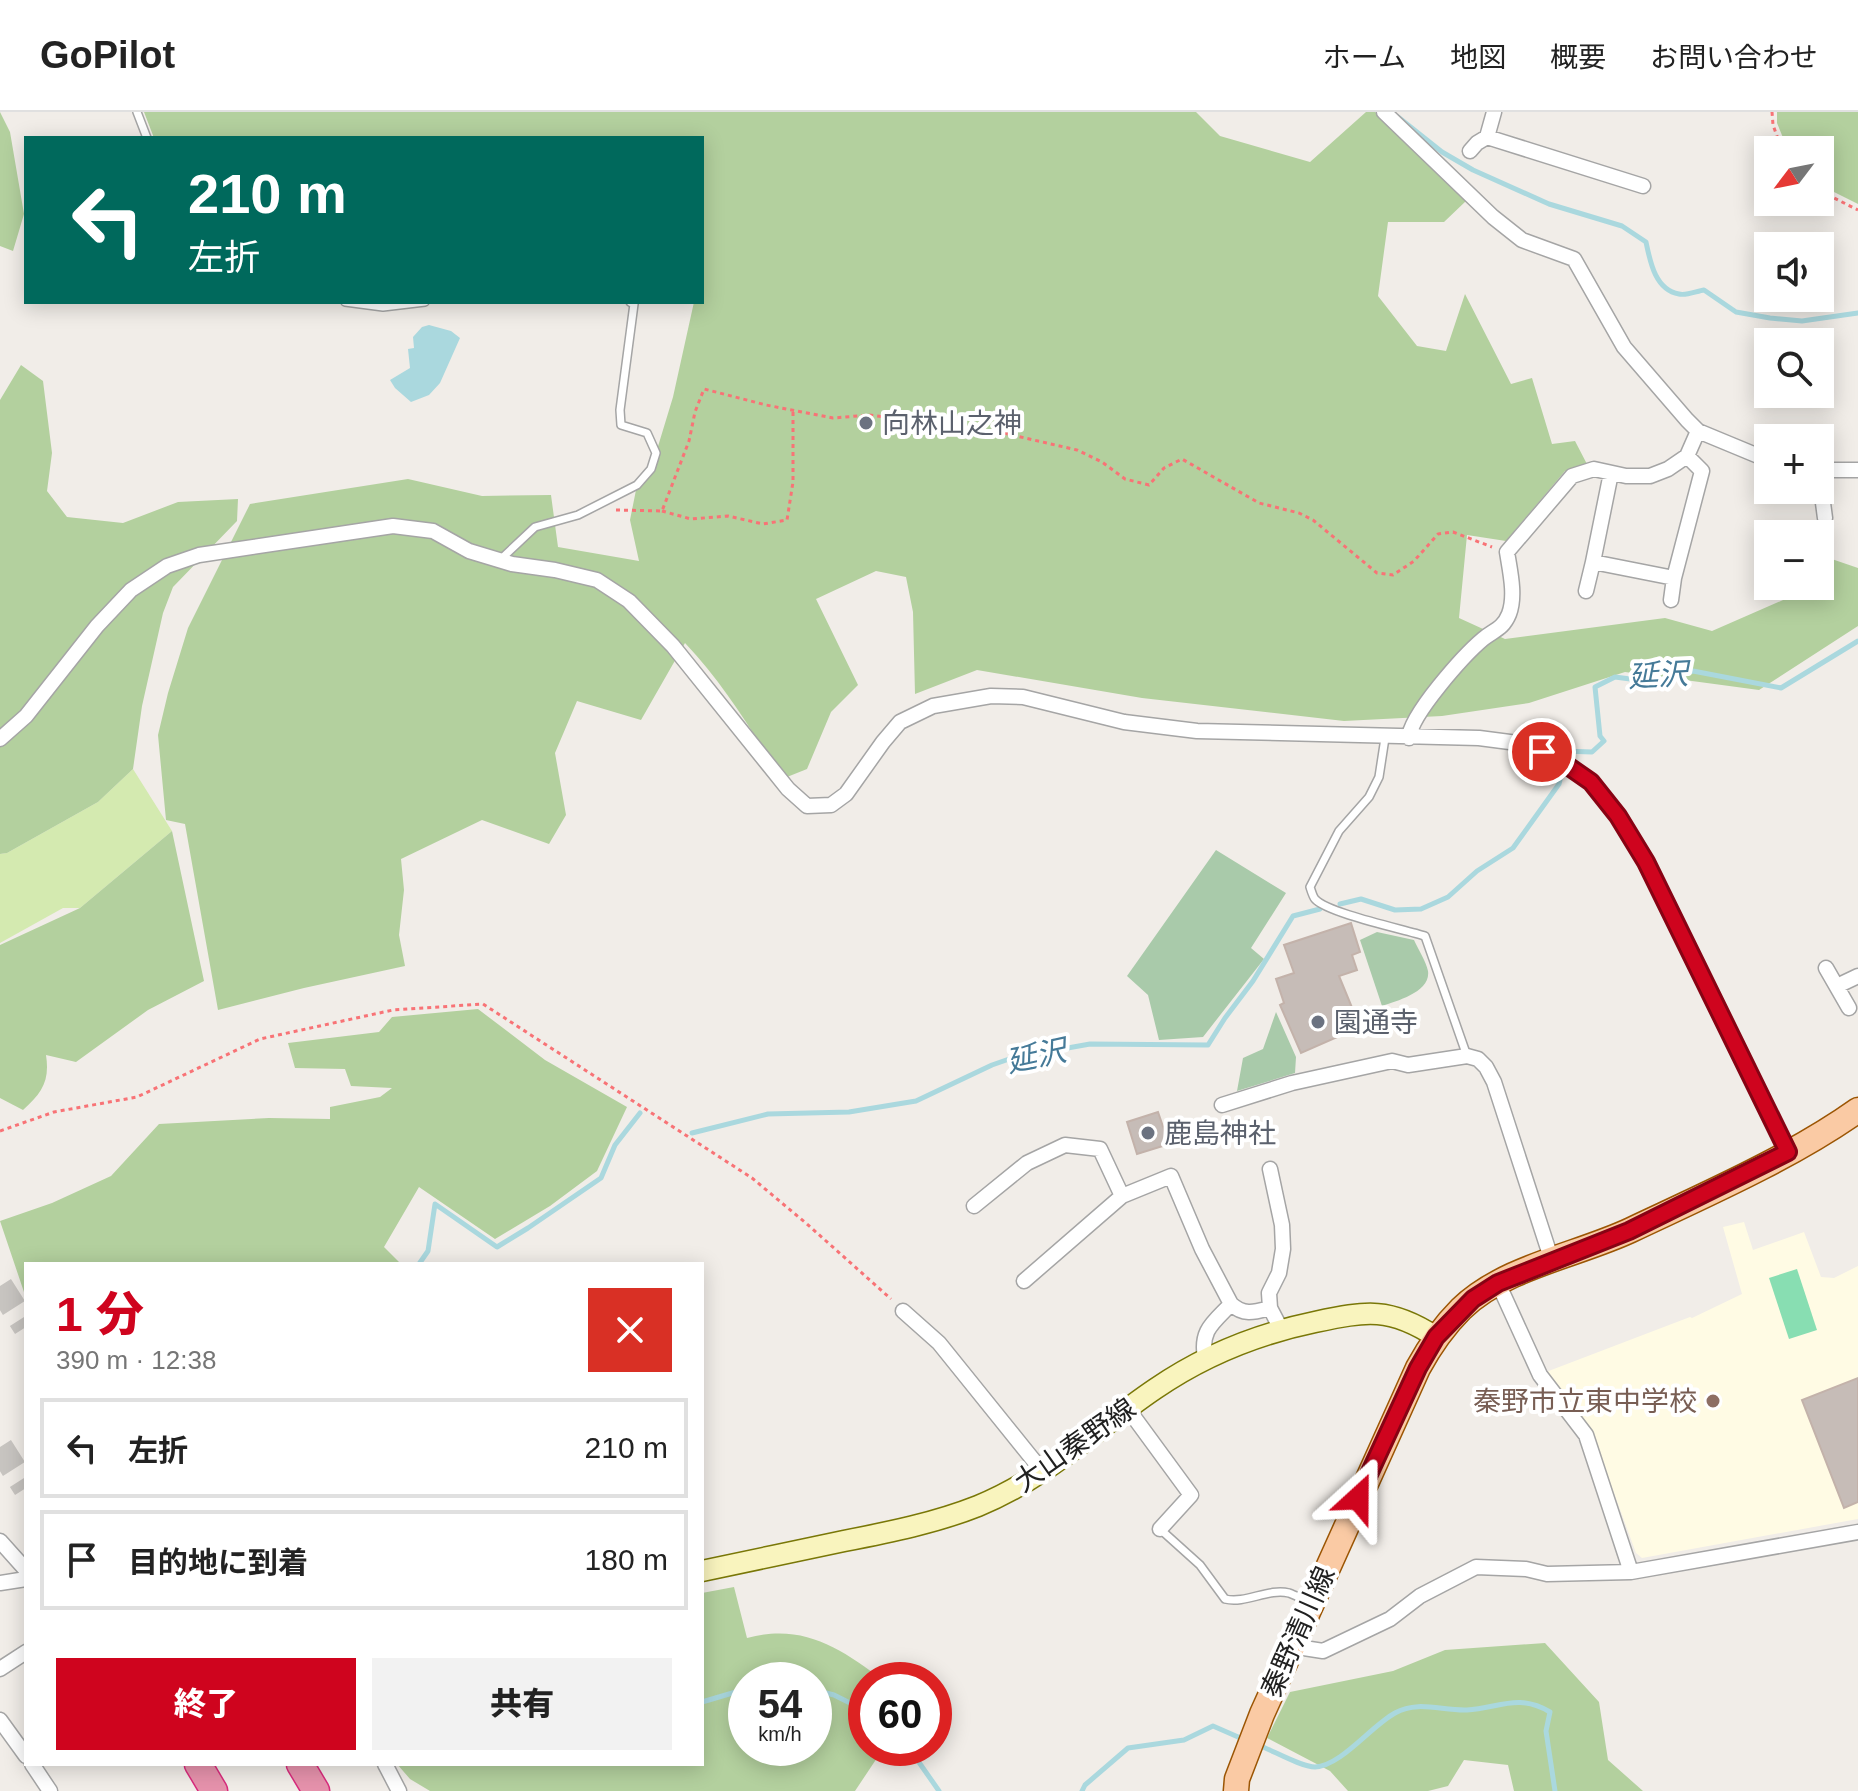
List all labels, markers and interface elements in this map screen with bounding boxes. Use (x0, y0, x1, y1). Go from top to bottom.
text: GoPilot (40, 34, 175, 76)
text: ホーム (1323, 42, 1406, 73)
text: 地図 (1450, 42, 1506, 73)
text: 概要 (1550, 42, 1606, 73)
text: お問い合わせ (1650, 42, 1818, 73)
north arrow (1754, 136, 1834, 216)
map controls (1754, 136, 1834, 600)
text: 210 m (188, 162, 347, 225)
icon: left (56, 168, 160, 272)
button: sound (1754, 232, 1834, 312)
text: 左折 (188, 237, 260, 278)
button: search (1754, 328, 1834, 408)
place label: 向林山之神 (882, 408, 1022, 439)
marker: 向林山之神 (857, 414, 875, 432)
button: + (1754, 424, 1834, 504)
button: − (1754, 520, 1834, 600)
water label: 延沢 (1627, 657, 1693, 693)
pin (1508, 718, 1576, 786)
icon: arrive (1520, 730, 1564, 774)
place label: 園通寺 (1334, 1007, 1418, 1038)
marker: 園通寺 (1309, 1013, 1327, 1031)
water label: 延沢 (1003, 1033, 1073, 1078)
place label: 鹿島神社 (1164, 1118, 1276, 1149)
marker: 鹿島神社 (1139, 1124, 1157, 1142)
text: 1 分 (56, 1288, 144, 1341)
button: close (588, 1288, 672, 1372)
text: 390 m · 12:38 (56, 1345, 216, 1375)
place label: 秦野市立東中学校 (1473, 1386, 1697, 1417)
street label: 大山秦野線 (1009, 1392, 1141, 1498)
marker: 秦野市立東中学校 (1704, 1392, 1722, 1410)
icon: left (60, 1426, 104, 1470)
text: 210 m (585, 1431, 668, 1464)
text: 左折 (128, 1434, 188, 1467)
position arrow (1316, 1456, 1400, 1540)
icon: arrive (60, 1538, 104, 1582)
text: 180 m (585, 1543, 668, 1576)
text: 目的地に到着 (128, 1546, 308, 1579)
street label: 秦野清川線 (1255, 1562, 1341, 1702)
button: 終了 (56, 1658, 356, 1750)
button: 共有 (372, 1658, 672, 1750)
speed limit sign: 60 (848, 1662, 952, 1766)
text: 54 (758, 1682, 802, 1726)
text: km/h (758, 1723, 802, 1745)

